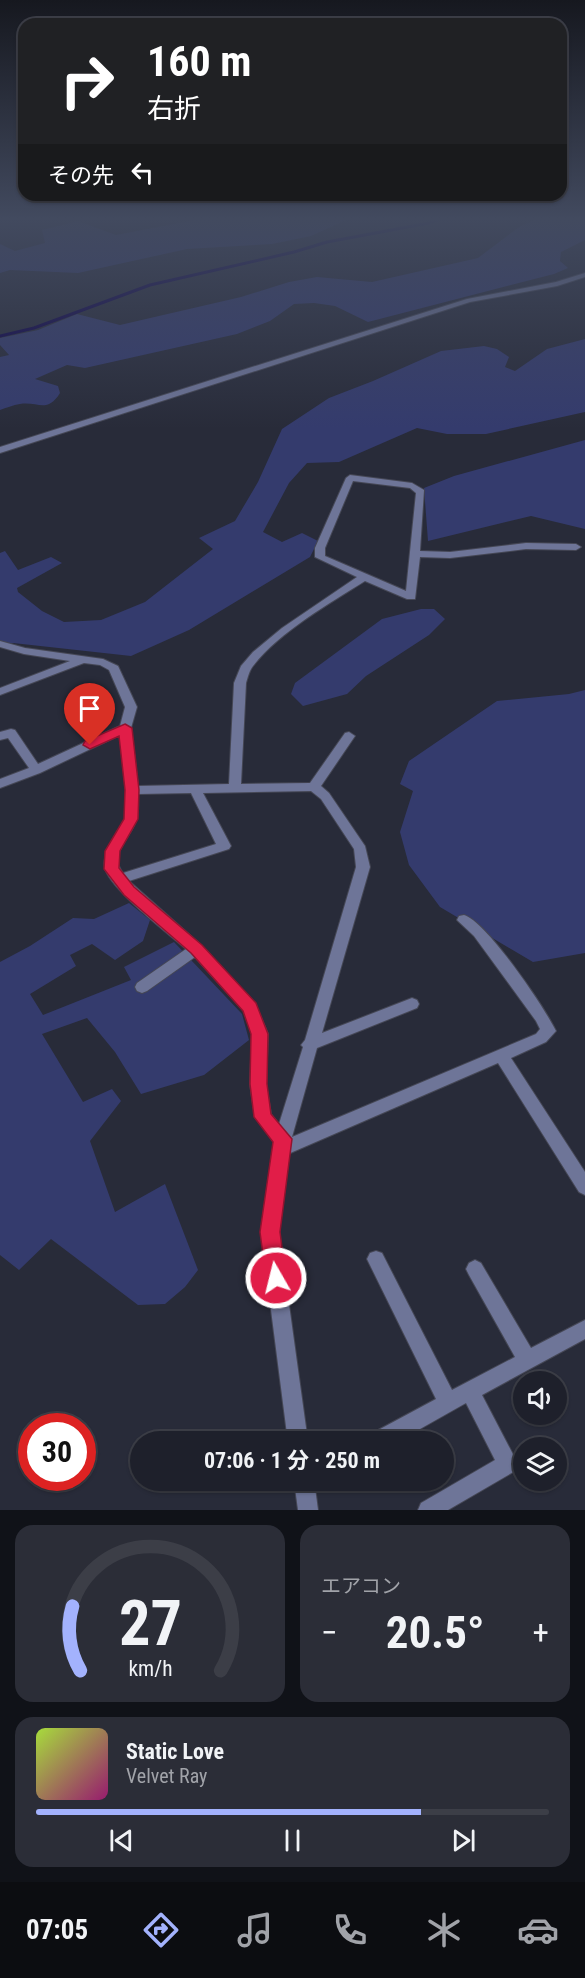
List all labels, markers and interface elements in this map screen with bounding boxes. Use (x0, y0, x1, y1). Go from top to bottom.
text: 160 m (147, 37, 252, 86)
icon: right (48, 42, 126, 120)
text: 右折 (147, 93, 201, 125)
icon: left (126, 156, 159, 189)
text: その先 (48, 163, 114, 188)
pin (64, 683, 115, 745)
icon: arrive (73, 692, 106, 725)
position arrow (244, 1246, 308, 1310)
map controls (513, 1371, 567, 1491)
button: sound (513, 1371, 567, 1425)
speed limit sign: 30 (18, 1413, 96, 1491)
button: layers (513, 1437, 567, 1491)
text: 07:06 · 1 分 · 250 m (204, 1448, 380, 1473)
text: エアコン (321, 1574, 401, 1598)
text: 27 (118, 1587, 182, 1660)
text: 20.5° (386, 1606, 484, 1659)
text: − (321, 1613, 338, 1652)
text: + (533, 1613, 549, 1652)
text: km/h (128, 1656, 172, 1681)
text: Static Love (126, 1739, 224, 1764)
text: Velvet Ray (126, 1764, 207, 1788)
icon: previous (105, 1824, 138, 1857)
icon: pause (276, 1824, 309, 1857)
icon: next (447, 1824, 480, 1857)
icon: directions (140, 1909, 182, 1951)
icon: music (234, 1909, 276, 1951)
icon: phone (329, 1909, 371, 1951)
icon: climate (423, 1909, 465, 1951)
icon: car (517, 1909, 559, 1951)
text: 07:05 (26, 1914, 88, 1946)

